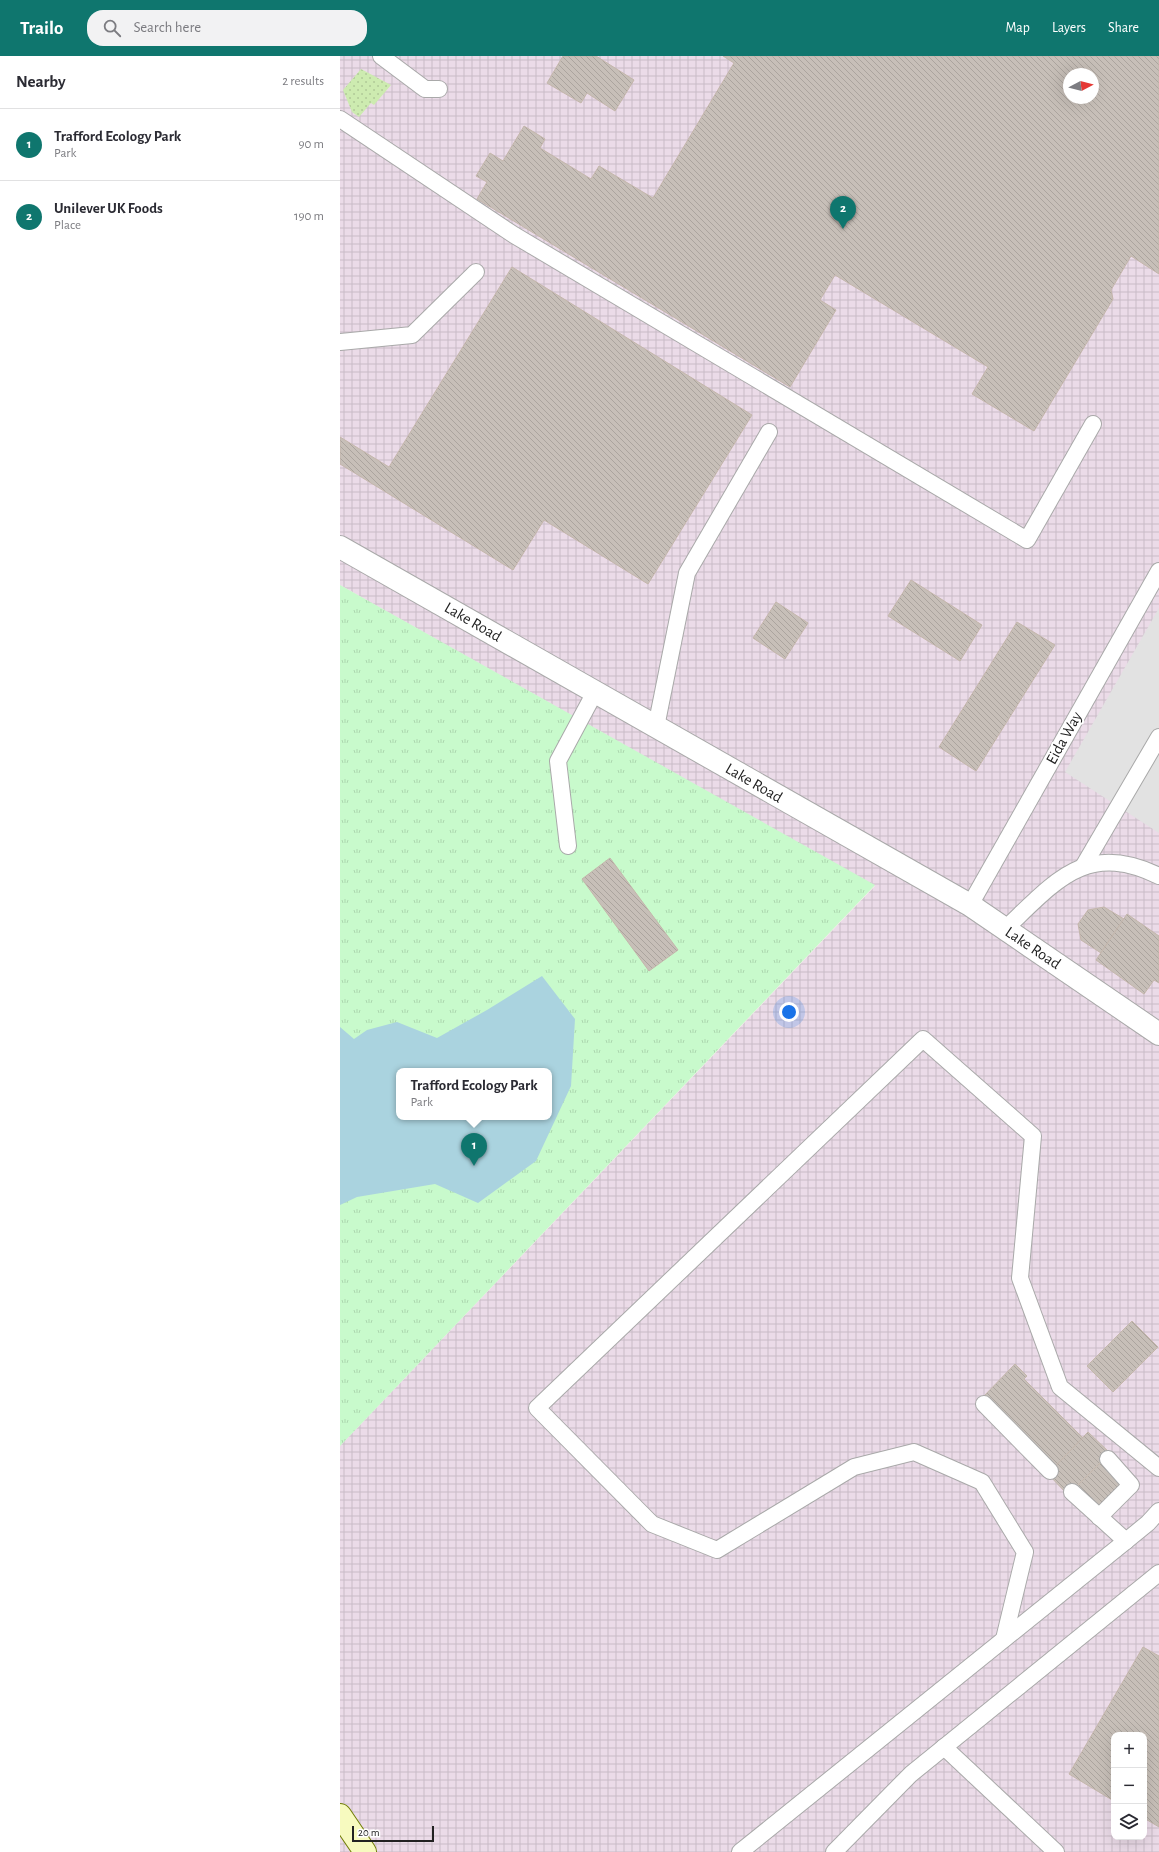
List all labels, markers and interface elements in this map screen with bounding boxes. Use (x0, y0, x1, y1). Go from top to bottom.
search box (87, 10, 367, 46)
icon: search (101, 17, 123, 39)
text: Trailo (20, 19, 63, 38)
text: Search here (133, 20, 201, 35)
text: Map (1005, 21, 1030, 35)
text: Layers (1052, 21, 1086, 35)
text: Share (1108, 21, 1139, 35)
north arrow (1063, 68, 1099, 104)
text: Nearby (16, 73, 66, 90)
text: 2 results (282, 75, 324, 88)
text: Trafford Ecology Park (54, 129, 181, 144)
text: 1 (27, 138, 31, 151)
text: 90 m (298, 138, 324, 151)
text: Park (54, 147, 76, 160)
pin: 2 (830, 196, 856, 229)
text: Unilever UK Foods (54, 201, 163, 216)
text: 2 (26, 210, 32, 223)
text: 190 m (294, 210, 324, 223)
text: Place (54, 219, 81, 232)
street label: Lake Road (442, 599, 504, 645)
street label: Eida Way (1043, 709, 1086, 767)
street label: Lake Road (723, 760, 785, 806)
street label: Lake Road (1002, 924, 1064, 972)
your location (779, 1002, 799, 1022)
popup (396, 1068, 552, 1120)
text: Trafford Ecology Park (410, 1078, 538, 1093)
text: Park (410, 1096, 433, 1109)
pin: 1 (461, 1133, 487, 1166)
map controls (1111, 1732, 1147, 1840)
button: + (1111, 1732, 1147, 1768)
button: − (1111, 1768, 1147, 1804)
button: layers (1111, 1804, 1147, 1840)
scale bar (352, 1824, 434, 1843)
text: 20 m (358, 1827, 379, 1838)

